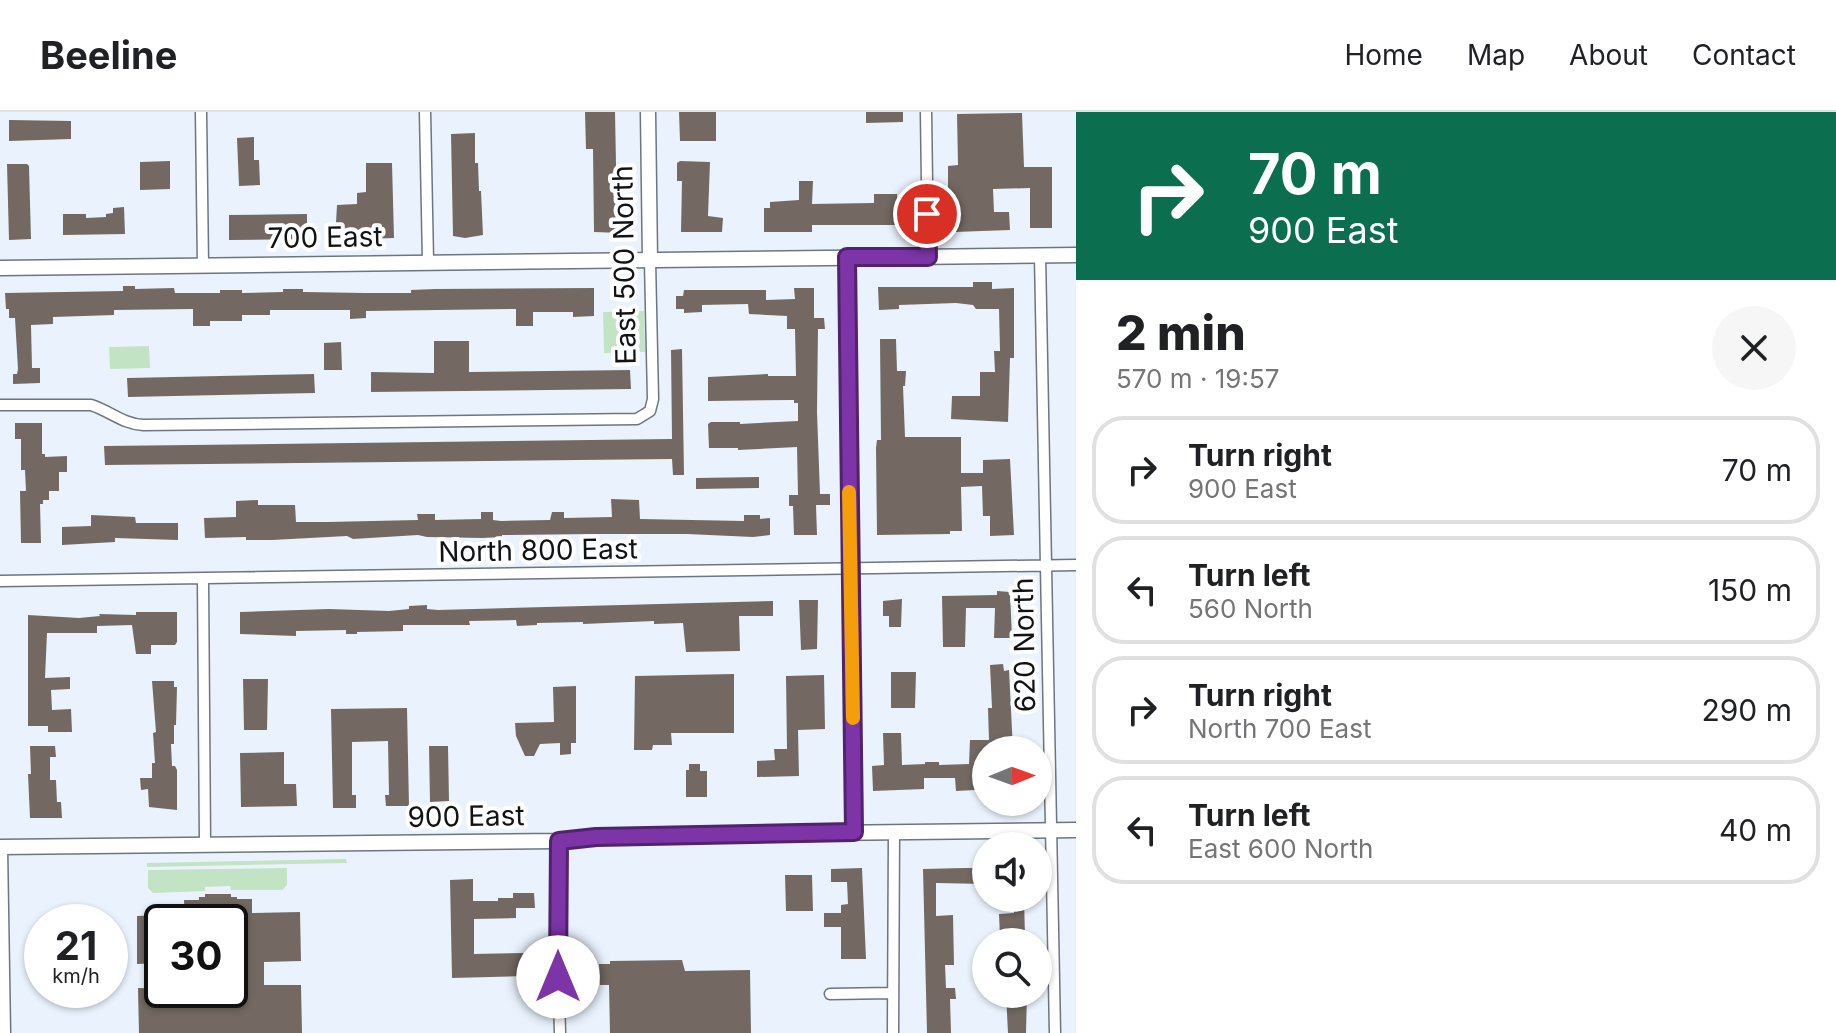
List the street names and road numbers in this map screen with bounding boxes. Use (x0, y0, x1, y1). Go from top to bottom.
street label: East 500 North (605, 165, 643, 365)
street label: 700 East (267, 219, 383, 255)
street label: North 800 East (438, 531, 638, 569)
street label: 620 North (1006, 577, 1042, 713)
street label: 900 East (407, 798, 525, 834)

